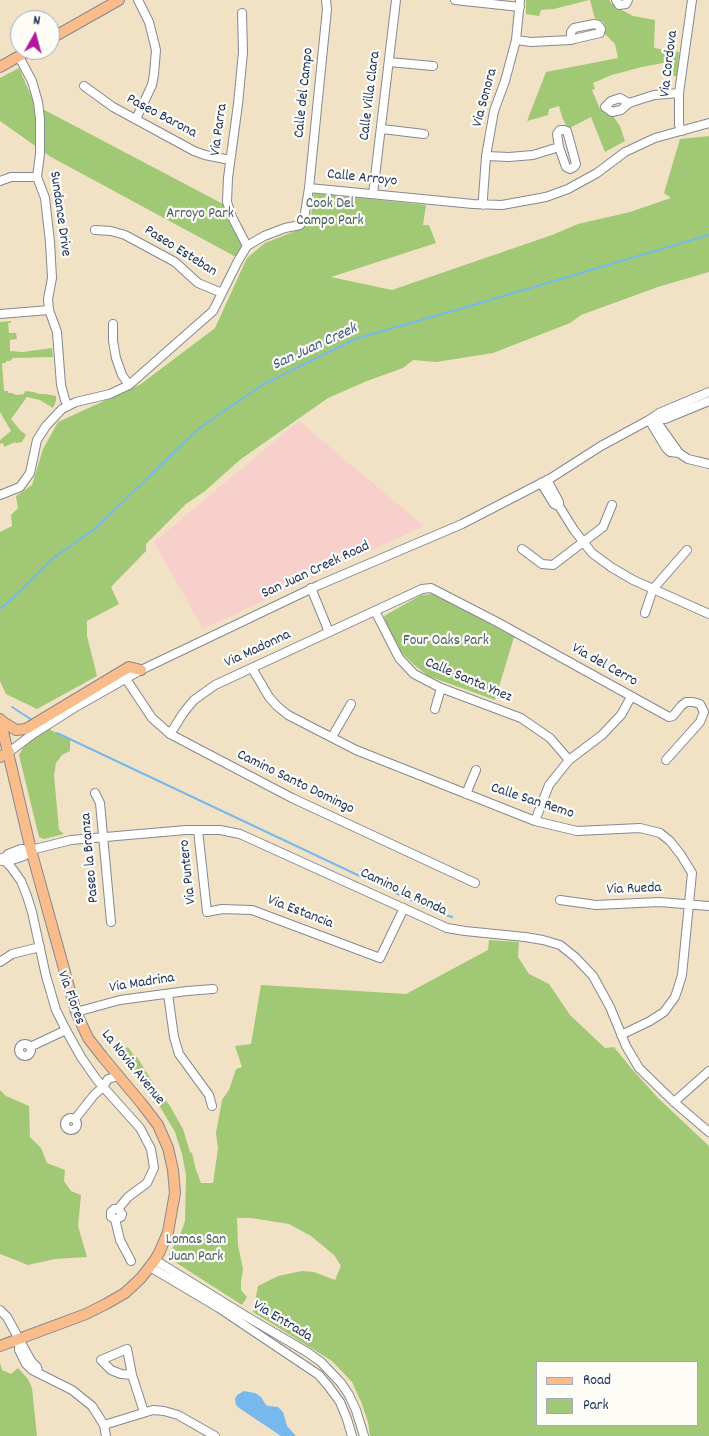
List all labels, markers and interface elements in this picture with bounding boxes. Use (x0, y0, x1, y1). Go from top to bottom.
north arrow (10, 10, 60, 60)
text: N (32, 11, 41, 31)
street label: Via Cordova (657, 30, 683, 98)
street label: Calle del Campo (291, 47, 319, 139)
street label: Calle Villa Clara (357, 50, 385, 142)
street label: Via Sonora (470, 67, 502, 129)
street label: Paseo Barona (123, 91, 199, 143)
street label: Via Parra (207, 103, 233, 157)
street label: Calle Arroyo (326, 166, 398, 192)
street label: Sundance Drive (44, 170, 74, 258)
park label: Cook Del Campo Park (296, 196, 364, 231)
park label: Arroyo Park (166, 206, 234, 224)
street label: Paseo Esteban (140, 222, 220, 282)
water label: San Juan Creek (270, 320, 360, 376)
street label: San Juan Creek Road (259, 538, 373, 604)
street label: Via Madonna (222, 627, 294, 673)
park label: Four Oaks Park (403, 633, 489, 651)
street label: Via del Cerro (568, 640, 640, 692)
street label: Calle Santa Ynez (422, 655, 514, 707)
street label: Camino Santo Domingo (233, 747, 357, 819)
street label: Calle San Remo (488, 780, 576, 824)
street label: Paseo la Branza (78, 812, 104, 904)
street label: Via Puntero (177, 839, 201, 905)
street label: Camino la Ronda (357, 865, 449, 921)
street label: Via Rueda (606, 880, 662, 900)
street label: Via Estancia (265, 892, 335, 934)
street label: Via Flores (52, 969, 88, 1027)
street label: Via Madrina (108, 970, 176, 998)
street label: La Novia Avenue (96, 1027, 168, 1109)
park label: Lomas San Juan Park (166, 1232, 226, 1267)
street label: Via Entrada (249, 1297, 315, 1347)
legend (536, 1361, 699, 1426)
text: Road (583, 1370, 611, 1392)
text: Park (583, 1395, 609, 1417)

